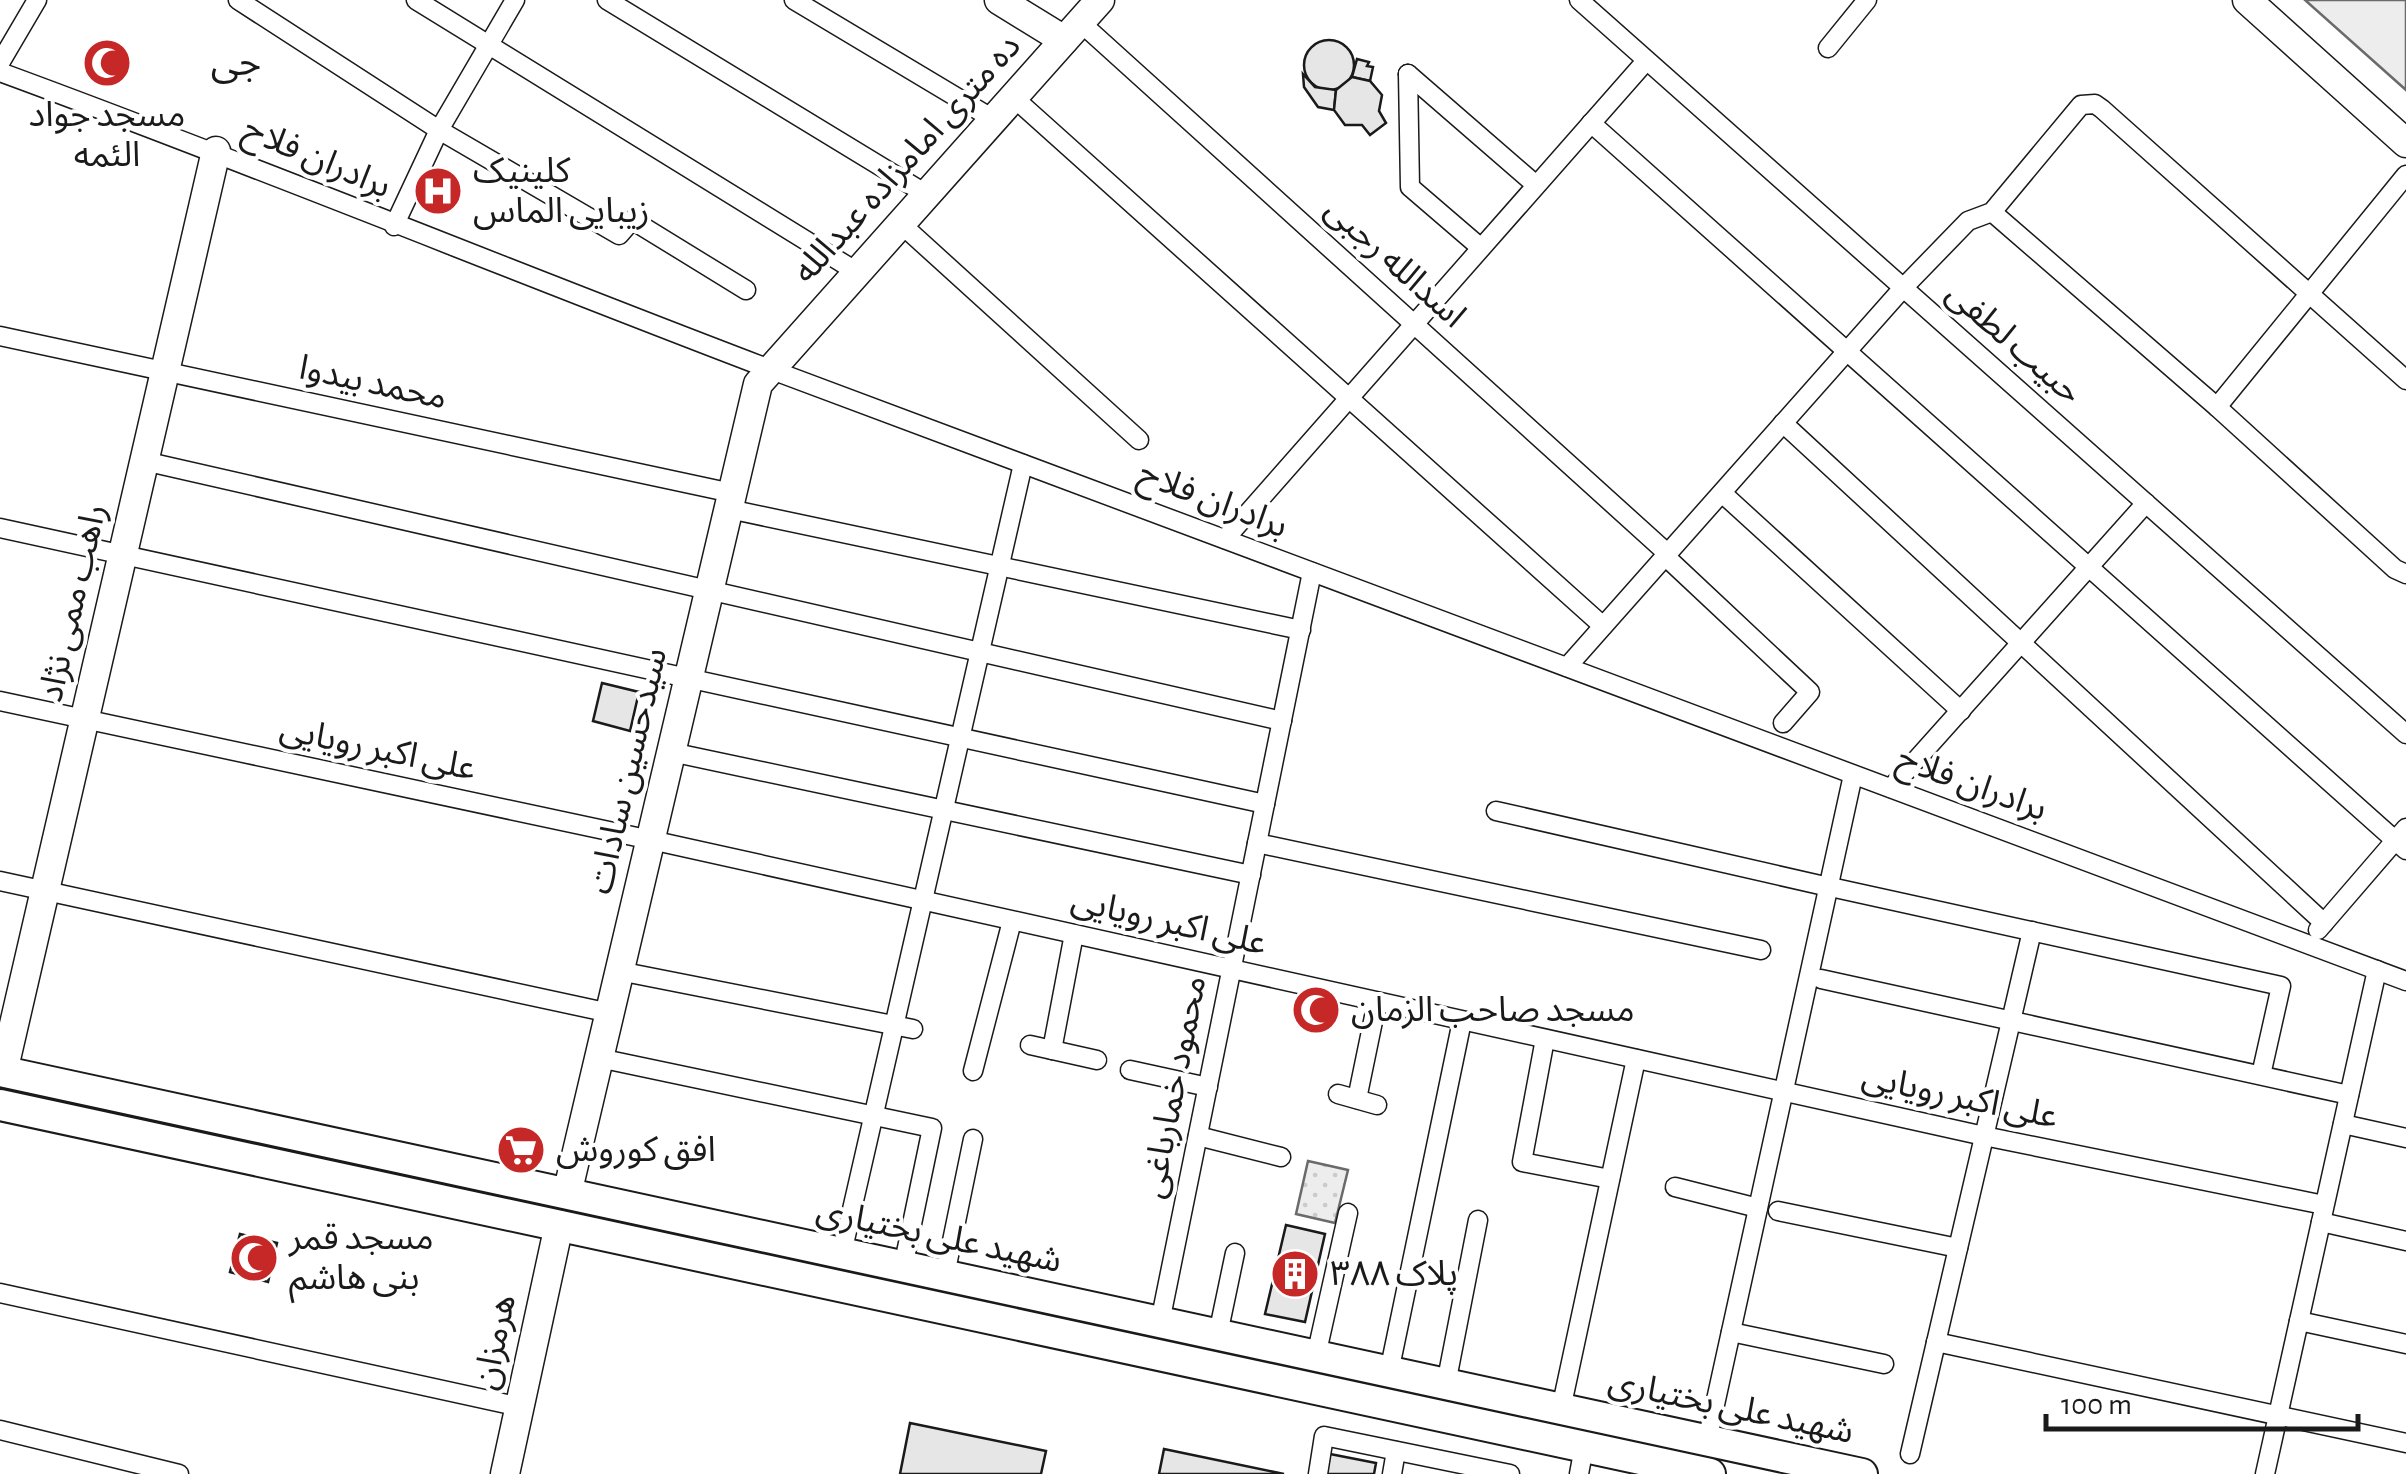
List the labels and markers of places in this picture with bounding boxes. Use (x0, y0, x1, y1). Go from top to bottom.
mosque icon: مسجد جواد الئمه (81, 37, 133, 89)
place label: مسجد جواد الئمه (29, 98, 185, 173)
place label: کلینیک زیبایی الماس (473, 154, 650, 231)
hospital icon: کلینیک زیبایی الماس (412, 165, 464, 217)
mosque icon: مسجد صاحب الزمان (1290, 984, 1342, 1036)
place label: مسجد صاحب الزمان (1351, 993, 1635, 1029)
supermarket icon: افق کوروش (495, 1124, 547, 1176)
place label: افق کوروش (556, 1133, 716, 1170)
place label: مسجد قمر بنی هاشم (288, 1221, 434, 1304)
mosque icon: مسجد قمر بنی هاشم (228, 1232, 280, 1284)
building icon: پلاک ۳۸۸ (1269, 1248, 1321, 1300)
place label: پلاک ۳۸۸ (1330, 1257, 1458, 1295)

